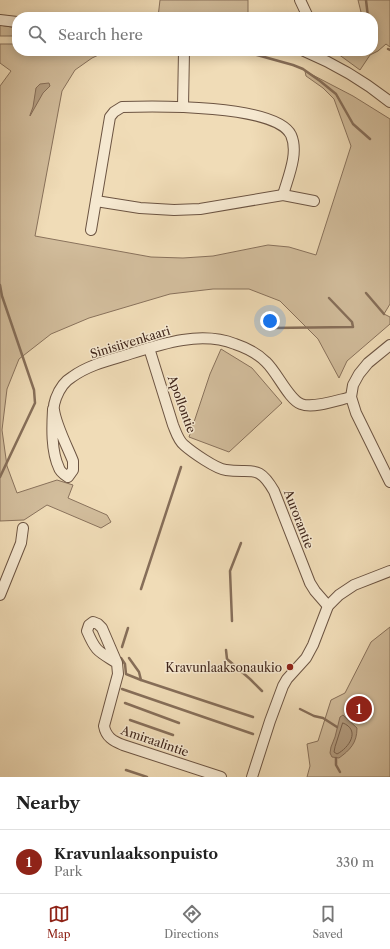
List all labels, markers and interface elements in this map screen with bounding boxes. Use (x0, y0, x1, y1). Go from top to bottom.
search box (12, 12, 378, 56)
icon: search (26, 23, 48, 45)
text: Search here (58, 25, 143, 44)
your location (260, 311, 280, 331)
street label: Sinisiivenkaari (88, 323, 172, 361)
street label: Apollontie (164, 372, 199, 435)
street label: Aurorantie (281, 487, 317, 551)
place label: Kravunlaaksonaukio (165, 660, 282, 675)
marker: Kravunlaaksonaukio (285, 662, 295, 672)
pin: 1 (346, 694, 372, 724)
street label: Amiraalintie (118, 722, 191, 760)
text: Nearby (16, 793, 80, 813)
text: Kravunlaaksonpuisto (54, 844, 218, 863)
text: 1 (26, 854, 32, 870)
text: 330 m (336, 854, 374, 870)
text: Park (54, 863, 82, 879)
tab: Map (47, 903, 71, 941)
tab: Directions (164, 903, 219, 941)
tab: Saved (313, 903, 343, 941)

